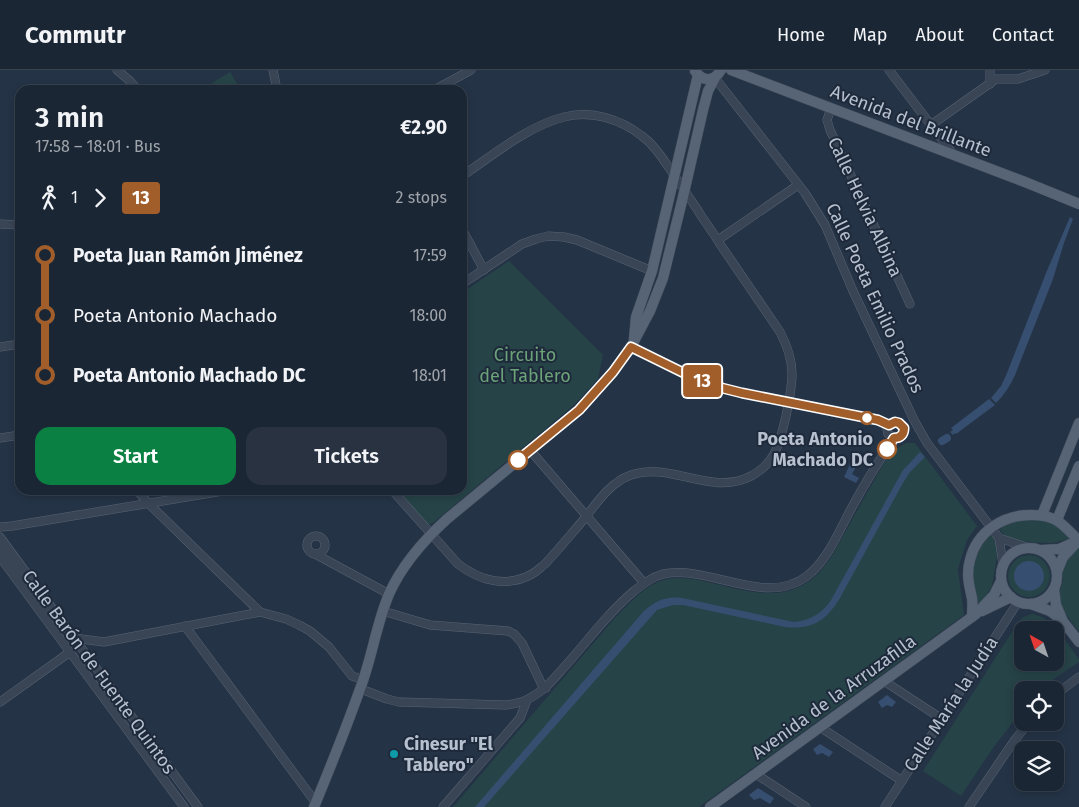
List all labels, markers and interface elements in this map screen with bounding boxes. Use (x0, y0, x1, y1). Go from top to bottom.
text: Commutr (25, 21, 126, 49)
text: Home (777, 24, 825, 46)
text: Map (853, 24, 887, 46)
text: About (915, 24, 964, 46)
text: Contact (992, 24, 1054, 46)
street label: Avenida del Brillante (828, 80, 994, 162)
text: 3 min (35, 101, 104, 134)
text: €2.90 (400, 116, 447, 139)
street label: Calle Helvia Albina (823, 134, 907, 280)
text: 17:58 – 18:01 · Bus (35, 137, 160, 156)
icon: walk (35, 184, 63, 212)
icon: forward (86, 184, 114, 212)
text: 13 (132, 187, 150, 209)
text: 1 (71, 188, 78, 207)
text: 2 stops (396, 188, 447, 207)
street label: Calle Poeta Emilio Prados (821, 199, 929, 397)
text: Poeta Juan Ramón Jiménez (73, 244, 303, 267)
text: 17:59 (413, 246, 447, 265)
text: Poeta Antonio Machado (73, 304, 277, 327)
text: 18:00 (410, 306, 447, 325)
park label: Circuito del Tablero (479, 344, 571, 387)
text: Poeta Antonio Machado DC (73, 364, 306, 387)
line badge: 13 (680, 365, 724, 397)
text: 18:01 (412, 366, 447, 385)
text: 13 (693, 370, 711, 392)
unlabelled marker (860, 411, 874, 425)
button: Start (35, 427, 236, 485)
button: Tickets (246, 427, 447, 485)
place label: Poeta Antonio Machado DC (757, 428, 874, 471)
marker: Poeta Antonio Machado DC (877, 439, 897, 459)
unlabelled marker (508, 450, 528, 470)
street label: Calle Barón de Fuente Quintos (18, 566, 180, 778)
north arrow (1014, 621, 1064, 671)
map controls (1014, 621, 1064, 791)
street label: Avenida de la Arruzafilla (748, 630, 920, 764)
street label: Calle María la Judía (899, 632, 1003, 776)
button: locate (1014, 681, 1064, 731)
place label: Cinesur "El Tablero" (404, 733, 493, 776)
button: layers (1014, 741, 1064, 791)
marker: Cinesur "El Tablero" (388, 748, 400, 760)

